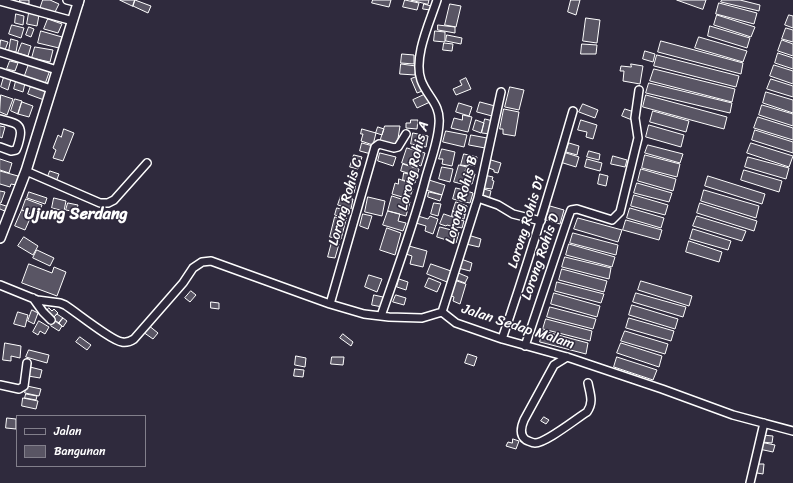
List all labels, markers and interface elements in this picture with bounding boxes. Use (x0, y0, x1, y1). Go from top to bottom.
street label: Lorong Rohis A (395, 120, 433, 212)
street label: Lorong Rohis B (442, 154, 482, 246)
street label: Lorong Rohis C (325, 156, 367, 248)
street label: Lorong Rohis D1 (505, 174, 549, 270)
district label: Ujung Serdang (24, 205, 128, 225)
street label: Lorong Rohis D (518, 212, 564, 302)
street label: Jalan Sedap Malam (460, 301, 576, 353)
legend (16, 415, 146, 467)
text: Jalan (54, 420, 82, 442)
text: Bangunan (54, 440, 106, 462)

